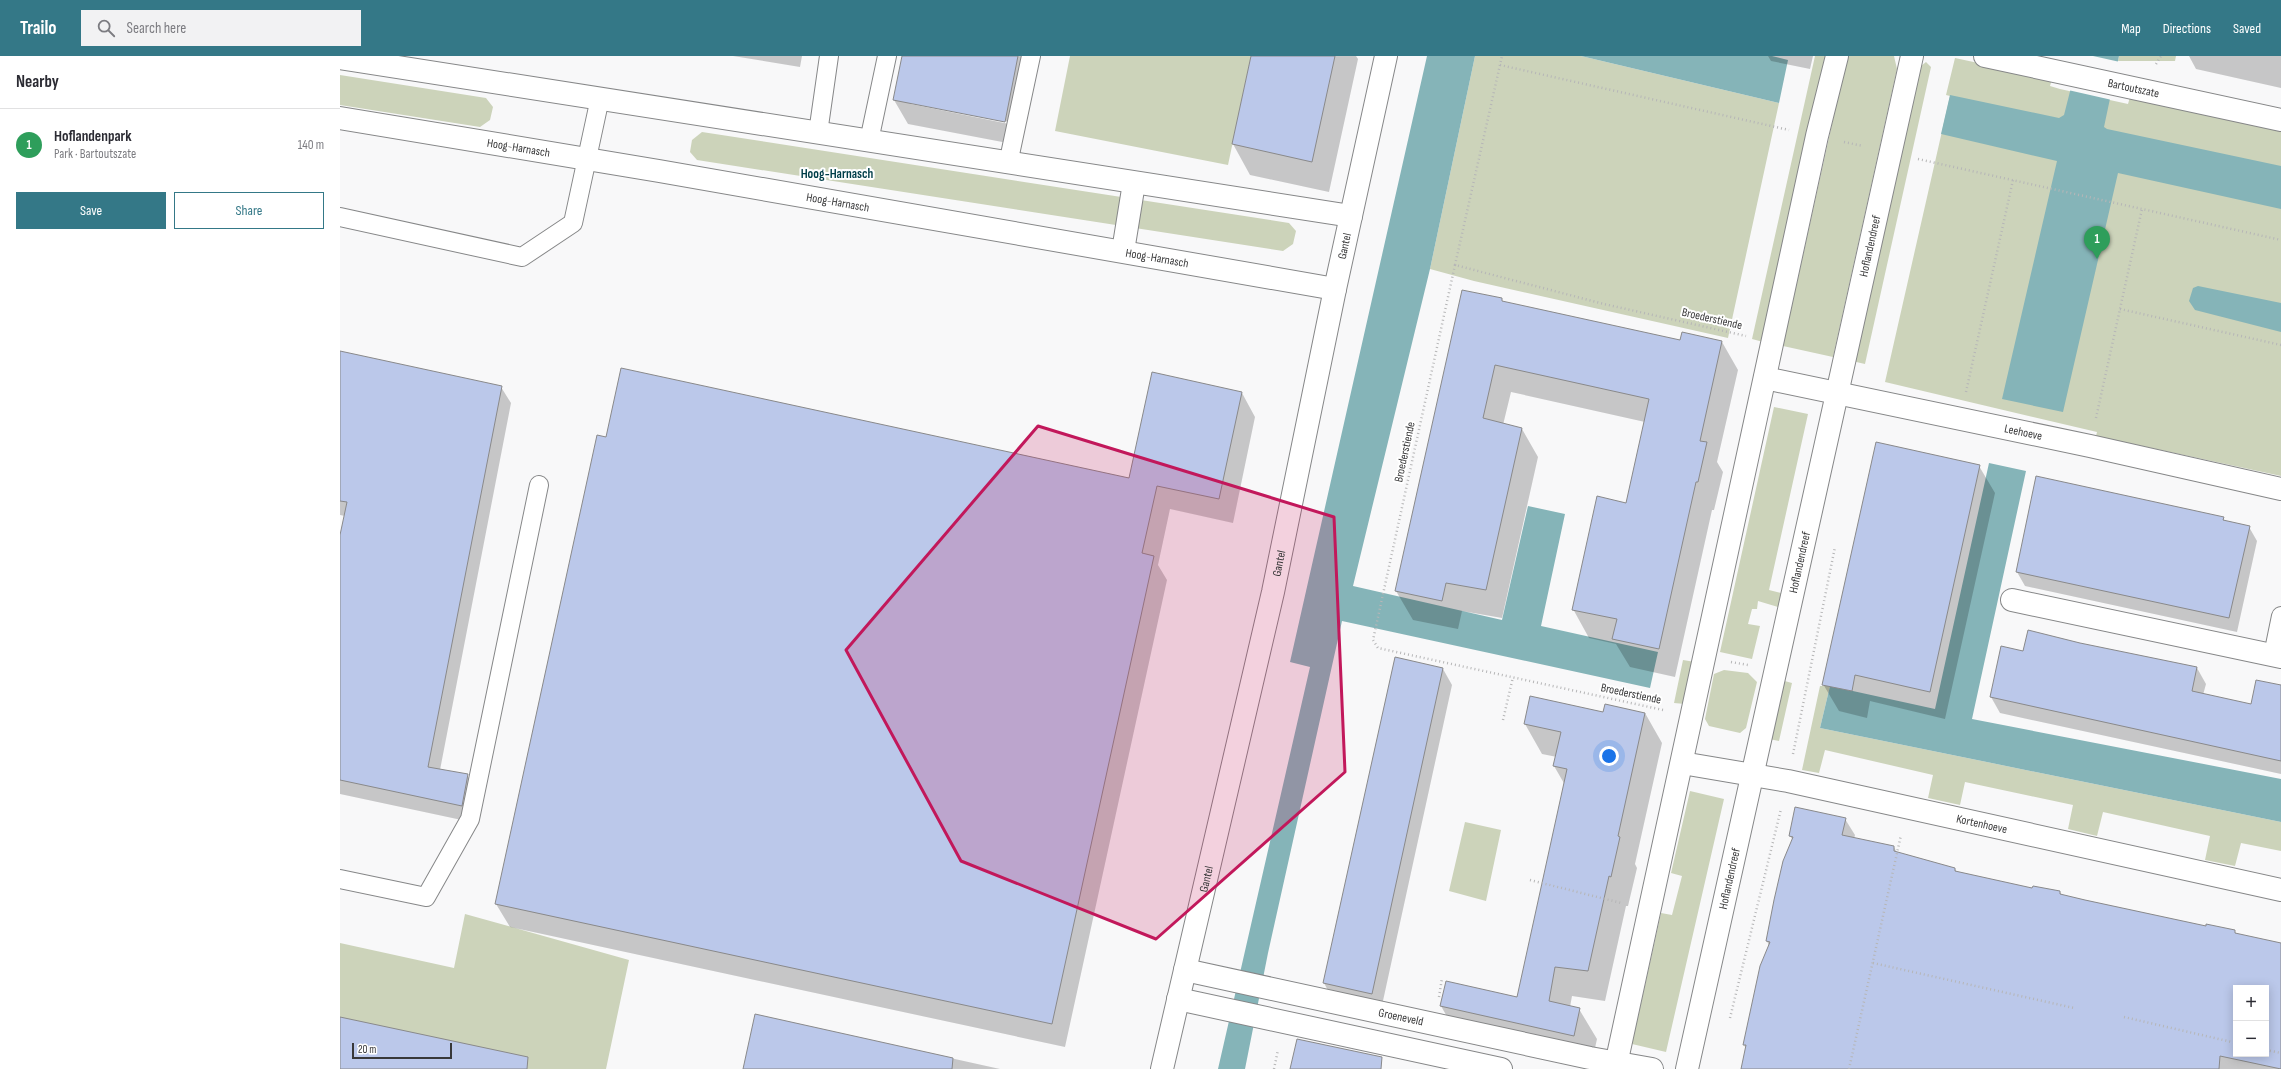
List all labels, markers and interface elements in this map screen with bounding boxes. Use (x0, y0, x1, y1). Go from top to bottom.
search box (81, 10, 361, 46)
text: Trailo (20, 17, 57, 40)
icon: search (95, 17, 117, 39)
text: Search here (127, 19, 186, 38)
text: Map (2121, 20, 2141, 37)
text: Directions (2163, 20, 2211, 37)
text: Saved (2233, 20, 2261, 37)
text: Nearby (16, 72, 59, 92)
street label: Bartoutszate (2106, 75, 2161, 101)
text: Hoflandenpark (54, 127, 132, 146)
street label: Hoog-Harnasch (486, 135, 551, 160)
text: 1 (26, 137, 32, 153)
text: 140 m (298, 137, 324, 153)
text: Park · Bartoutszate (54, 146, 136, 162)
district label: Hoog-Harnasch (801, 166, 874, 182)
street label: Hoog-Harnasch (805, 189, 871, 215)
button: Save (16, 192, 166, 229)
button: Share (174, 192, 324, 229)
street label: Hoflandendreef (1856, 213, 1884, 278)
pin: 1 (2084, 226, 2110, 259)
street label: Gantel (1334, 232, 1355, 261)
street label: Hoog-Harnasch (1124, 245, 1190, 271)
street label: Broederstiende (1680, 305, 1744, 333)
street label: Broederstiende (1391, 420, 1419, 484)
street label: Leehoeve (2003, 421, 2044, 443)
street label: Hoflandendreef (1785, 530, 1814, 594)
street label: Gantel (1269, 549, 1289, 578)
street label: Broederstiende (1599, 680, 1663, 708)
your location (1599, 746, 1619, 766)
street label: Kortenhoeve (1955, 811, 2009, 837)
street label: Hoflandendreef (1715, 846, 1743, 911)
street label: Gantel (1196, 865, 1216, 894)
map controls (2233, 985, 2269, 1057)
button: + (2233, 985, 2269, 1021)
street label: Groeneveld (1377, 1005, 1425, 1029)
button: − (2233, 1021, 2269, 1057)
scale bar (352, 1041, 452, 1060)
text: 20 m (358, 1043, 376, 1056)

